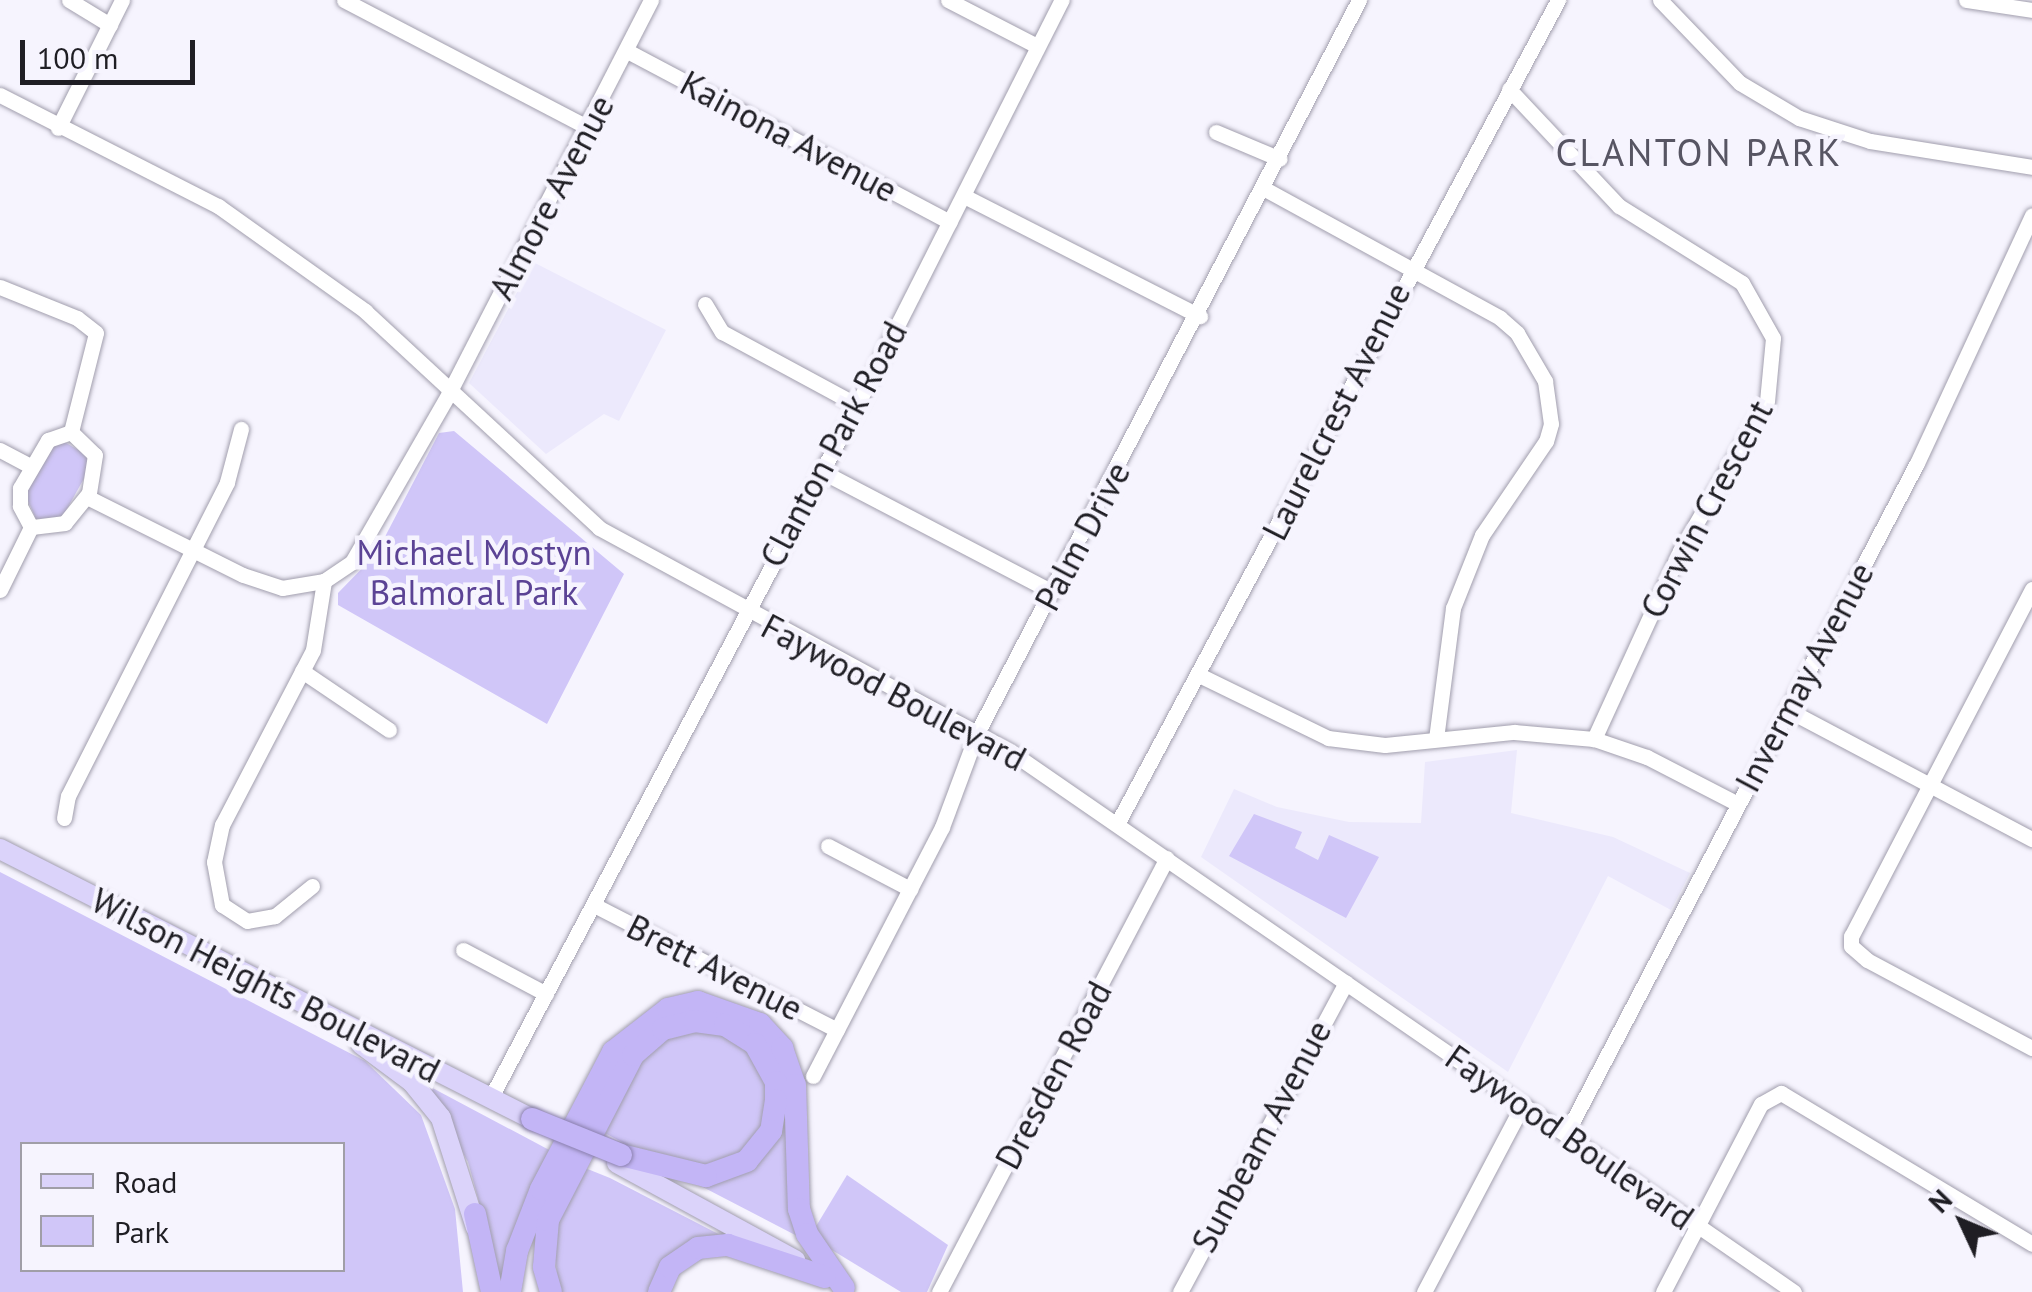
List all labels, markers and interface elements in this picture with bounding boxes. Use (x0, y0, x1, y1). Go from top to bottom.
scale bar (25, 20, 200, 82)
text: 100 m (37, 38, 118, 77)
street label: Kainona Avenue (673, 61, 905, 211)
street label: Almore Avenue (479, 87, 623, 307)
district label: CLANTON PARK (1555, 129, 1843, 175)
street label: Laurelcrest Avenue (1253, 275, 1419, 547)
street label: Clanton Park Road (750, 314, 916, 574)
street label: Corwin Crescent (1631, 393, 1781, 625)
street label: Palm Drive (1025, 455, 1139, 617)
park label: Michael Mostyn Balmoral Park (356, 531, 592, 613)
street label: Invermay Avenue (1725, 554, 1883, 800)
street label: Faywood Boulevard (755, 605, 1033, 779)
street label: Wilson Heights Boulevard (85, 879, 447, 1091)
street label: Brett Avenue (620, 905, 810, 1029)
street label: Dresden Road (986, 974, 1120, 1176)
street label: Sunbeam Avenue (1182, 1012, 1340, 1260)
street label: Faywood Boulevard (1438, 1036, 1702, 1238)
legend (20, 1142, 345, 1272)
text: Road (114, 1162, 178, 1201)
north arrow (1912, 1172, 2012, 1272)
text: N (1920, 1181, 1960, 1220)
text: Park (114, 1212, 169, 1251)

